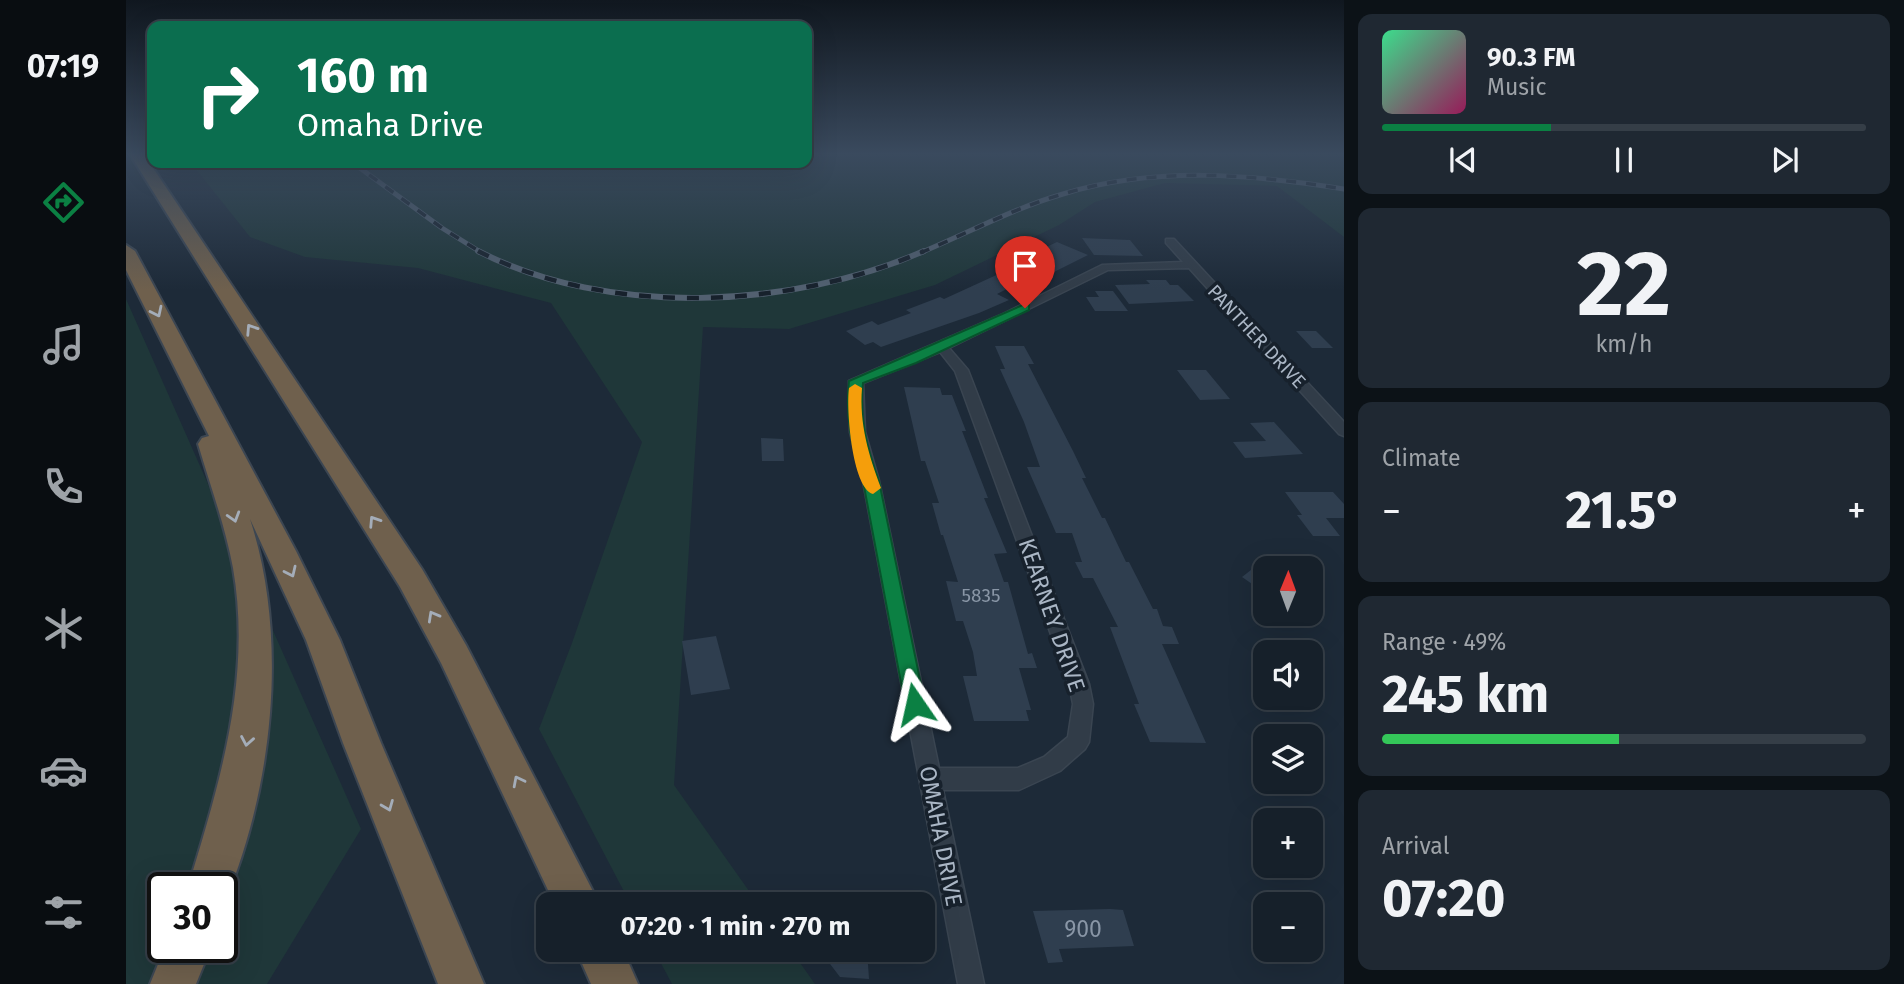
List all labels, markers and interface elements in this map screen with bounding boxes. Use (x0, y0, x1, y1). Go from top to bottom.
text: 90.3 FM (1487, 42, 1576, 73)
text: 160 m (297, 46, 429, 105)
text: 07:19 (27, 47, 99, 85)
icon: right (182, 49, 273, 140)
text: Music (1487, 73, 1547, 101)
text: Omaha Drive (297, 106, 484, 144)
icon: previous (1444, 141, 1482, 179)
icon: pause (1605, 141, 1643, 179)
icon: next (1766, 141, 1804, 179)
icon: directions (39, 178, 88, 227)
text: 22 (1577, 230, 1671, 339)
pin (995, 236, 1055, 308)
icon: arrive (1006, 247, 1044, 285)
street label: PANTHER DRIVE (1203, 280, 1310, 393)
one-way arrow (148, 305, 162, 317)
icon: music (39, 320, 88, 369)
one-way arrow (247, 324, 260, 337)
text: km/h (1596, 330, 1652, 358)
text: Climate (1382, 444, 1461, 472)
icon: phone (39, 462, 88, 511)
text: 21.5° (1565, 479, 1683, 542)
text: − (1382, 488, 1401, 534)
text: + (1847, 488, 1866, 534)
one-way arrow (225, 511, 240, 523)
one-way arrow (370, 515, 383, 528)
street label: KEARNEY DRIVE (1013, 535, 1091, 695)
north arrow (1253, 556, 1323, 626)
map controls (1253, 556, 1323, 962)
one-way arrow (283, 565, 297, 577)
house number: 5835 (962, 584, 1001, 607)
icon: climate (39, 604, 88, 653)
one-way arrow (428, 611, 441, 624)
text: Range · 49% (1382, 628, 1506, 656)
button: sound (1253, 640, 1323, 710)
text: 245 km (1382, 663, 1549, 726)
position arrow (878, 667, 952, 741)
button: layers (1253, 724, 1323, 794)
one-way arrow (240, 735, 255, 747)
icon: car (39, 746, 88, 795)
street label: OMAHA DRIVE (914, 763, 968, 909)
one-way arrow (512, 776, 526, 788)
one-way arrow (380, 800, 394, 812)
button: + (1253, 808, 1323, 878)
text: Arrival (1382, 832, 1449, 860)
text: 07:20 (1382, 867, 1506, 930)
speed limit sign: 30 (147, 872, 238, 963)
icon: filters (39, 888, 88, 937)
button: − (1253, 892, 1323, 962)
text: 07:20 · 1 min · 270 m (621, 911, 850, 942)
house number: 900 (1064, 915, 1102, 943)

